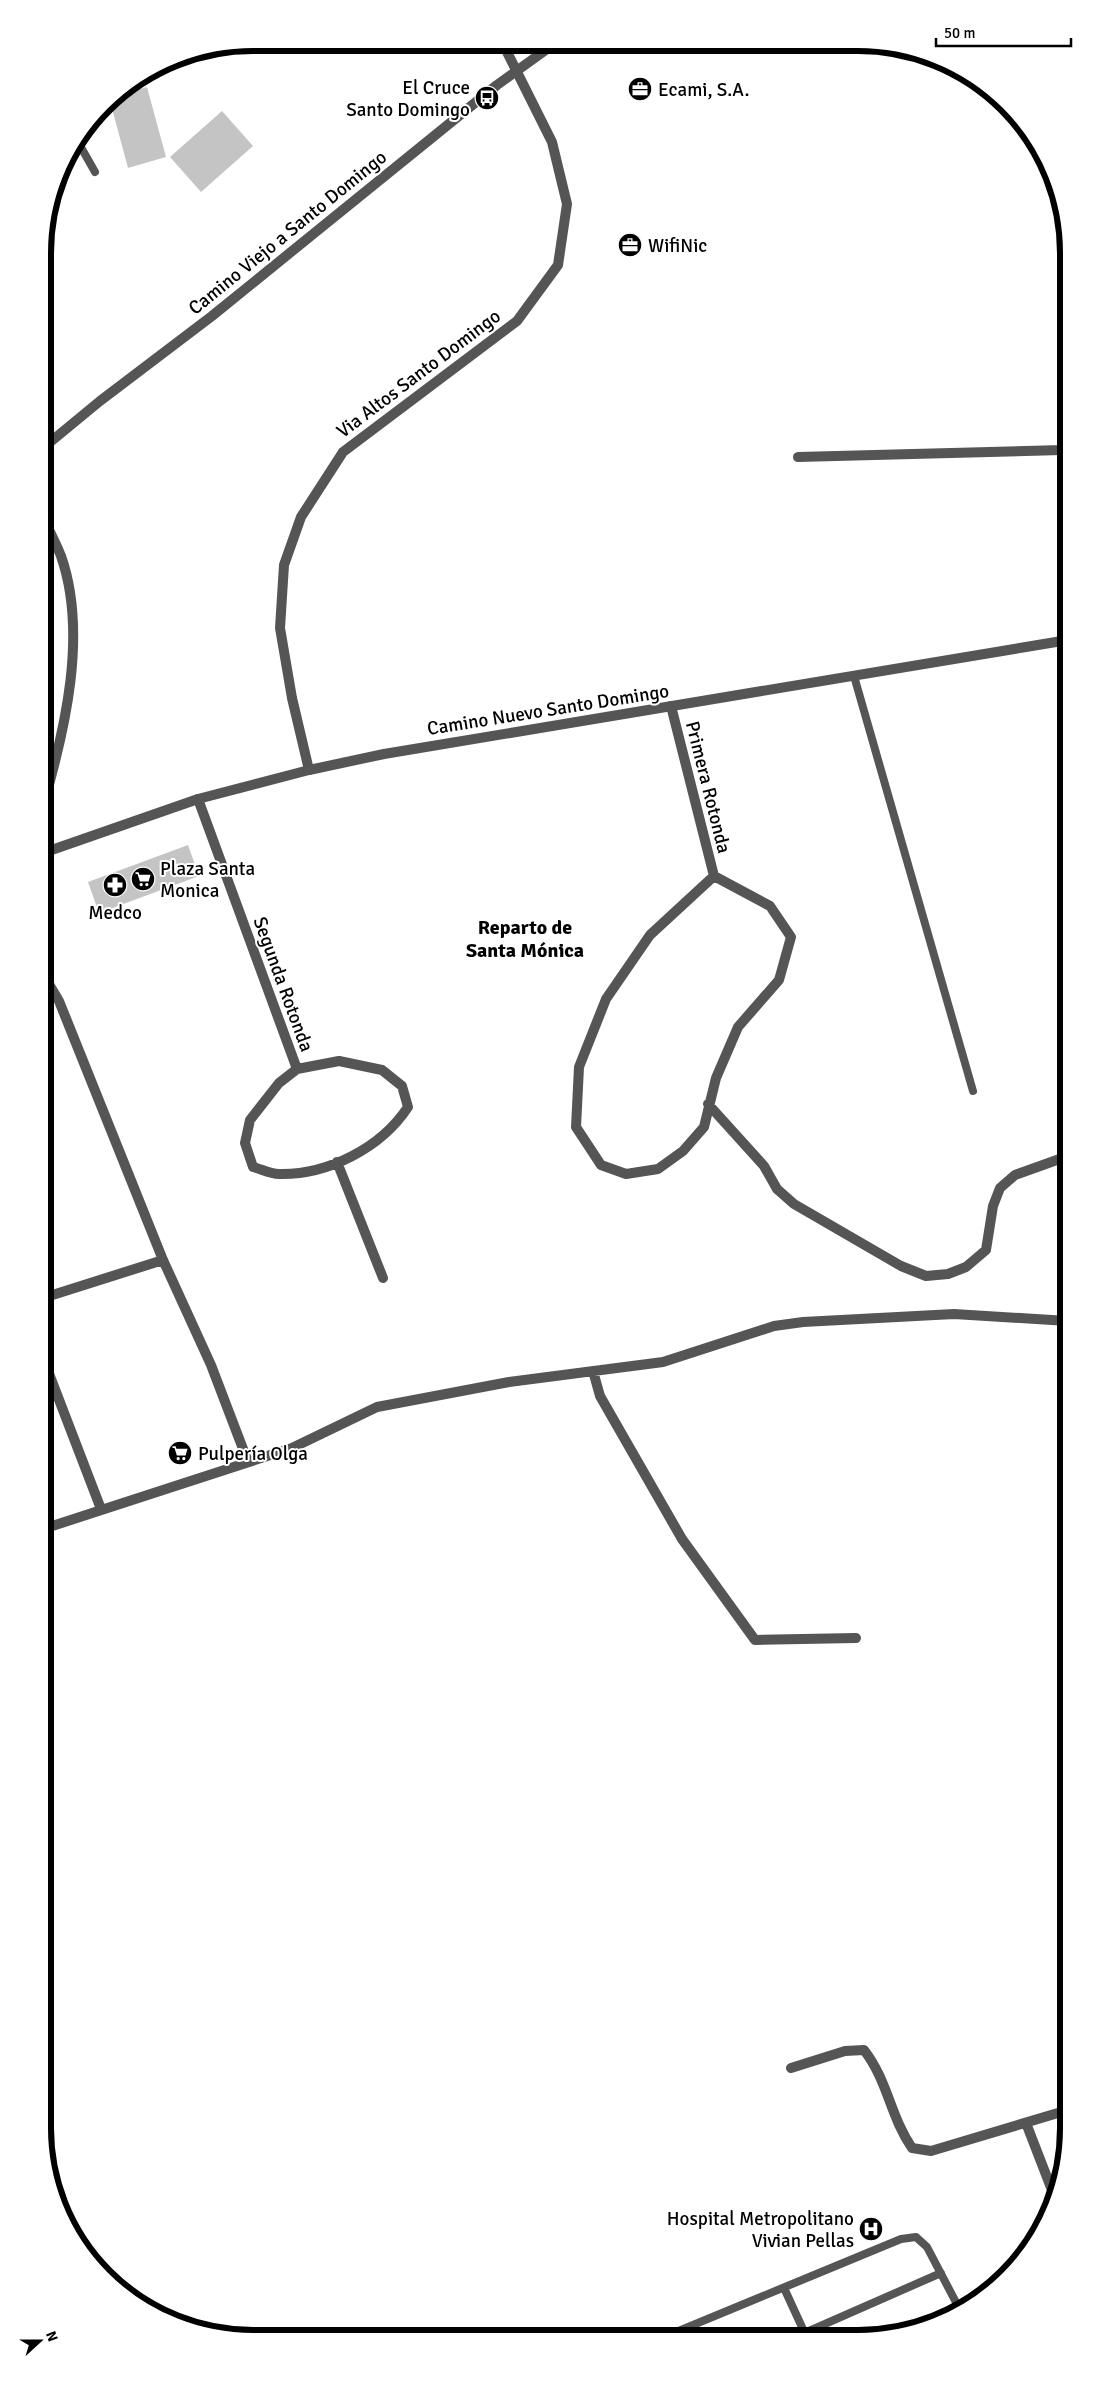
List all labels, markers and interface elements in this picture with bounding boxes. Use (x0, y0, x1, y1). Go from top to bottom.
scale bar (936, 15, 1071, 47)
text: 50 m (944, 24, 975, 42)
place label: El Cruce Santo Domingo (346, 76, 470, 122)
office icon: Ecami, S.A. (627, 76, 653, 102)
place label: Ecami, S.A. (658, 78, 750, 102)
bus stop icon: El Cruce Santo Domingo (474, 85, 500, 111)
street label: Camino Viejo a Santo Domingo (184, 145, 392, 320)
office icon: WifiNic (617, 232, 643, 258)
place label: WifiNic (648, 234, 707, 258)
street label: Via Altos Santo Domingo (332, 304, 505, 443)
street label: Camino Nuevo Santo Domingo (426, 679, 671, 741)
street label: Primera Rotonda (680, 719, 736, 856)
place label: Plaza Santa Monica (160, 857, 255, 903)
supermarket icon: Plaza Santa Monica (130, 866, 156, 892)
pharmacy icon: Medco (102, 872, 128, 898)
place label: Medco (88, 901, 142, 925)
street label: Segunda Rotonda (247, 914, 319, 1055)
district label: Reparto de Santa Mónica (466, 915, 584, 963)
supermarket icon: Pulpería Olga (167, 1440, 193, 1466)
place label: Pulpería Olga (198, 1442, 308, 1466)
place label: Hospital Metropolitano Vivian Pellas (667, 2207, 854, 2253)
hospital icon: Hospital Metropolitano Vivian Pellas (858, 2216, 884, 2242)
north arrow (15, 2316, 65, 2366)
text: N (42, 2329, 61, 2344)

